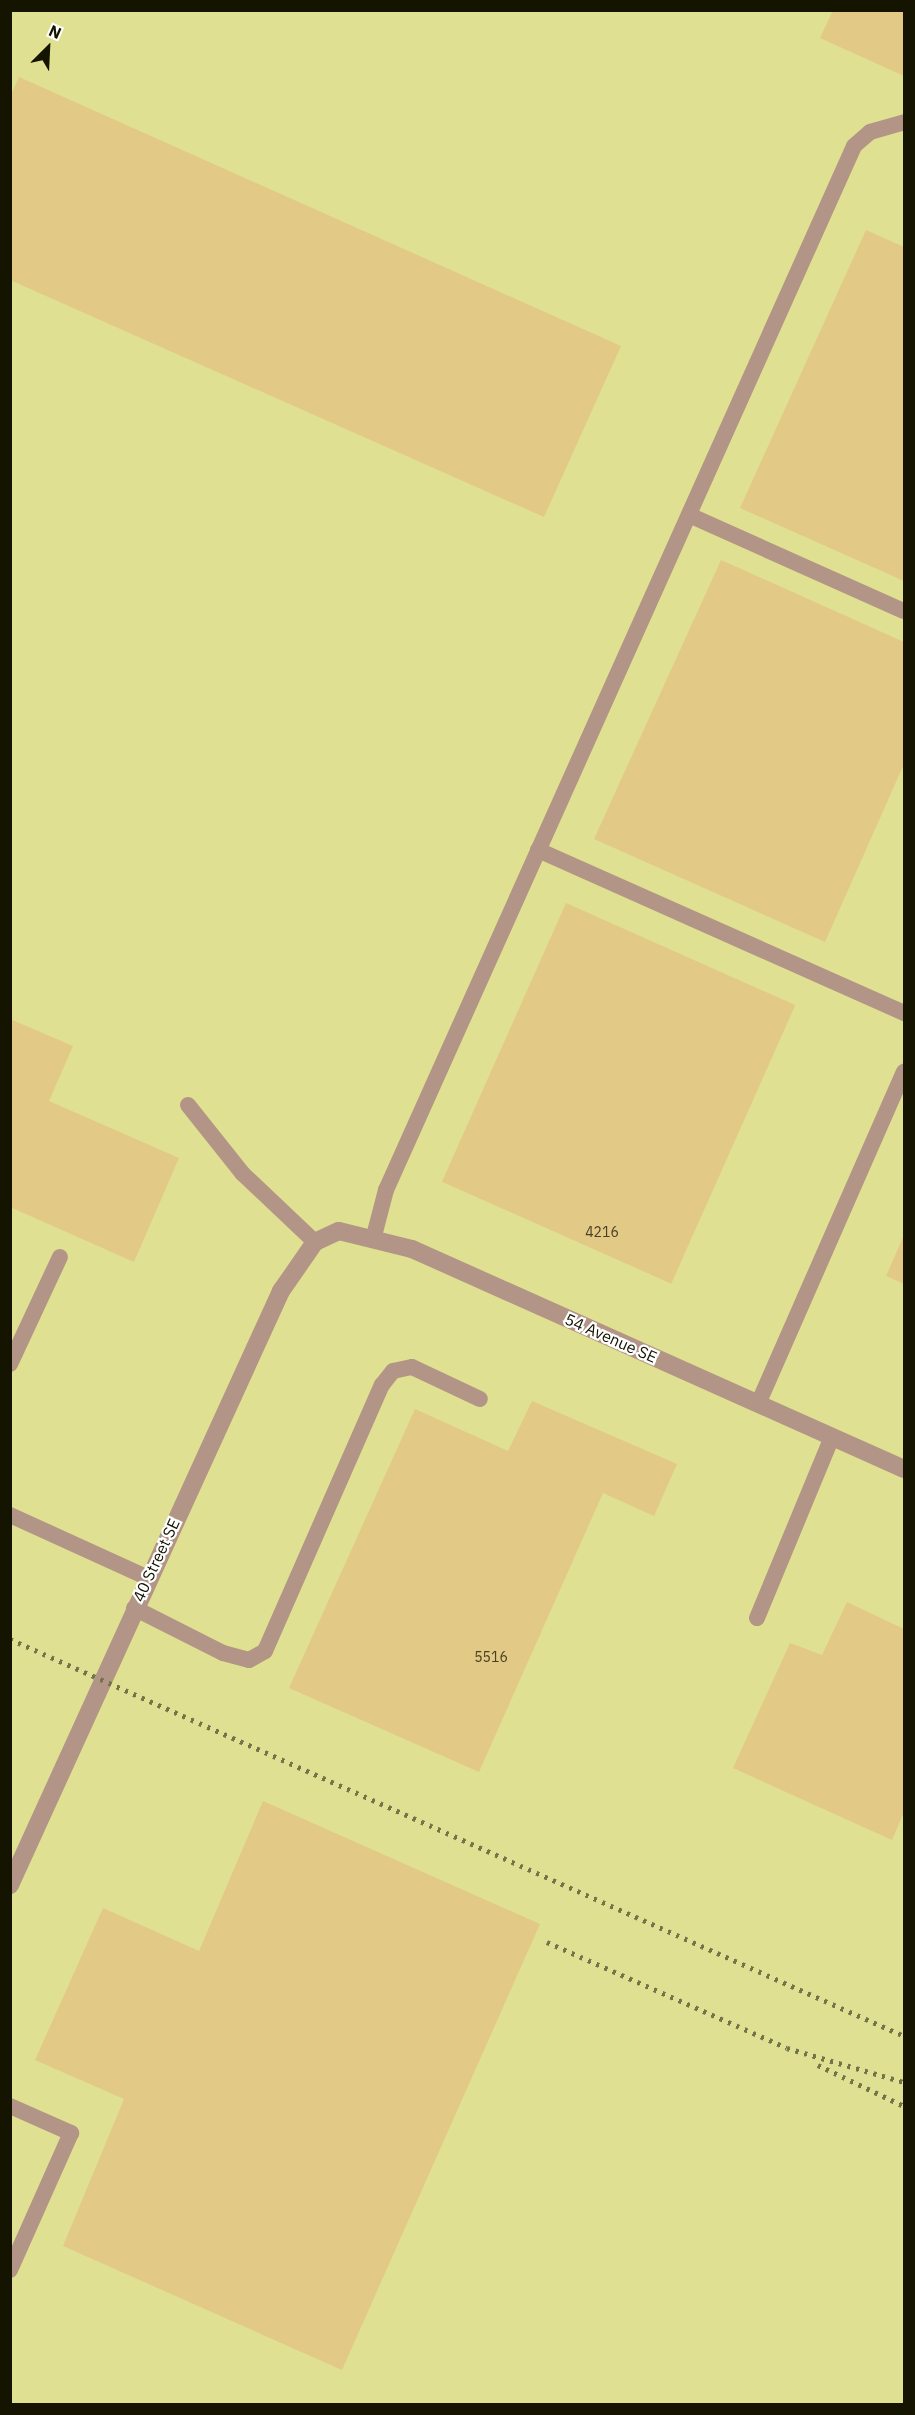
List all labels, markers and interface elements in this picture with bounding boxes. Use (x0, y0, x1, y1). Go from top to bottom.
north arrow (18, 18, 78, 78)
text: N (46, 20, 65, 43)
house number: 4216 (585, 1224, 619, 1240)
street label: 54 Avenue SE (562, 1309, 660, 1367)
street label: 40 Street SE (128, 1515, 184, 1605)
house number: 5516 (474, 1649, 508, 1665)

